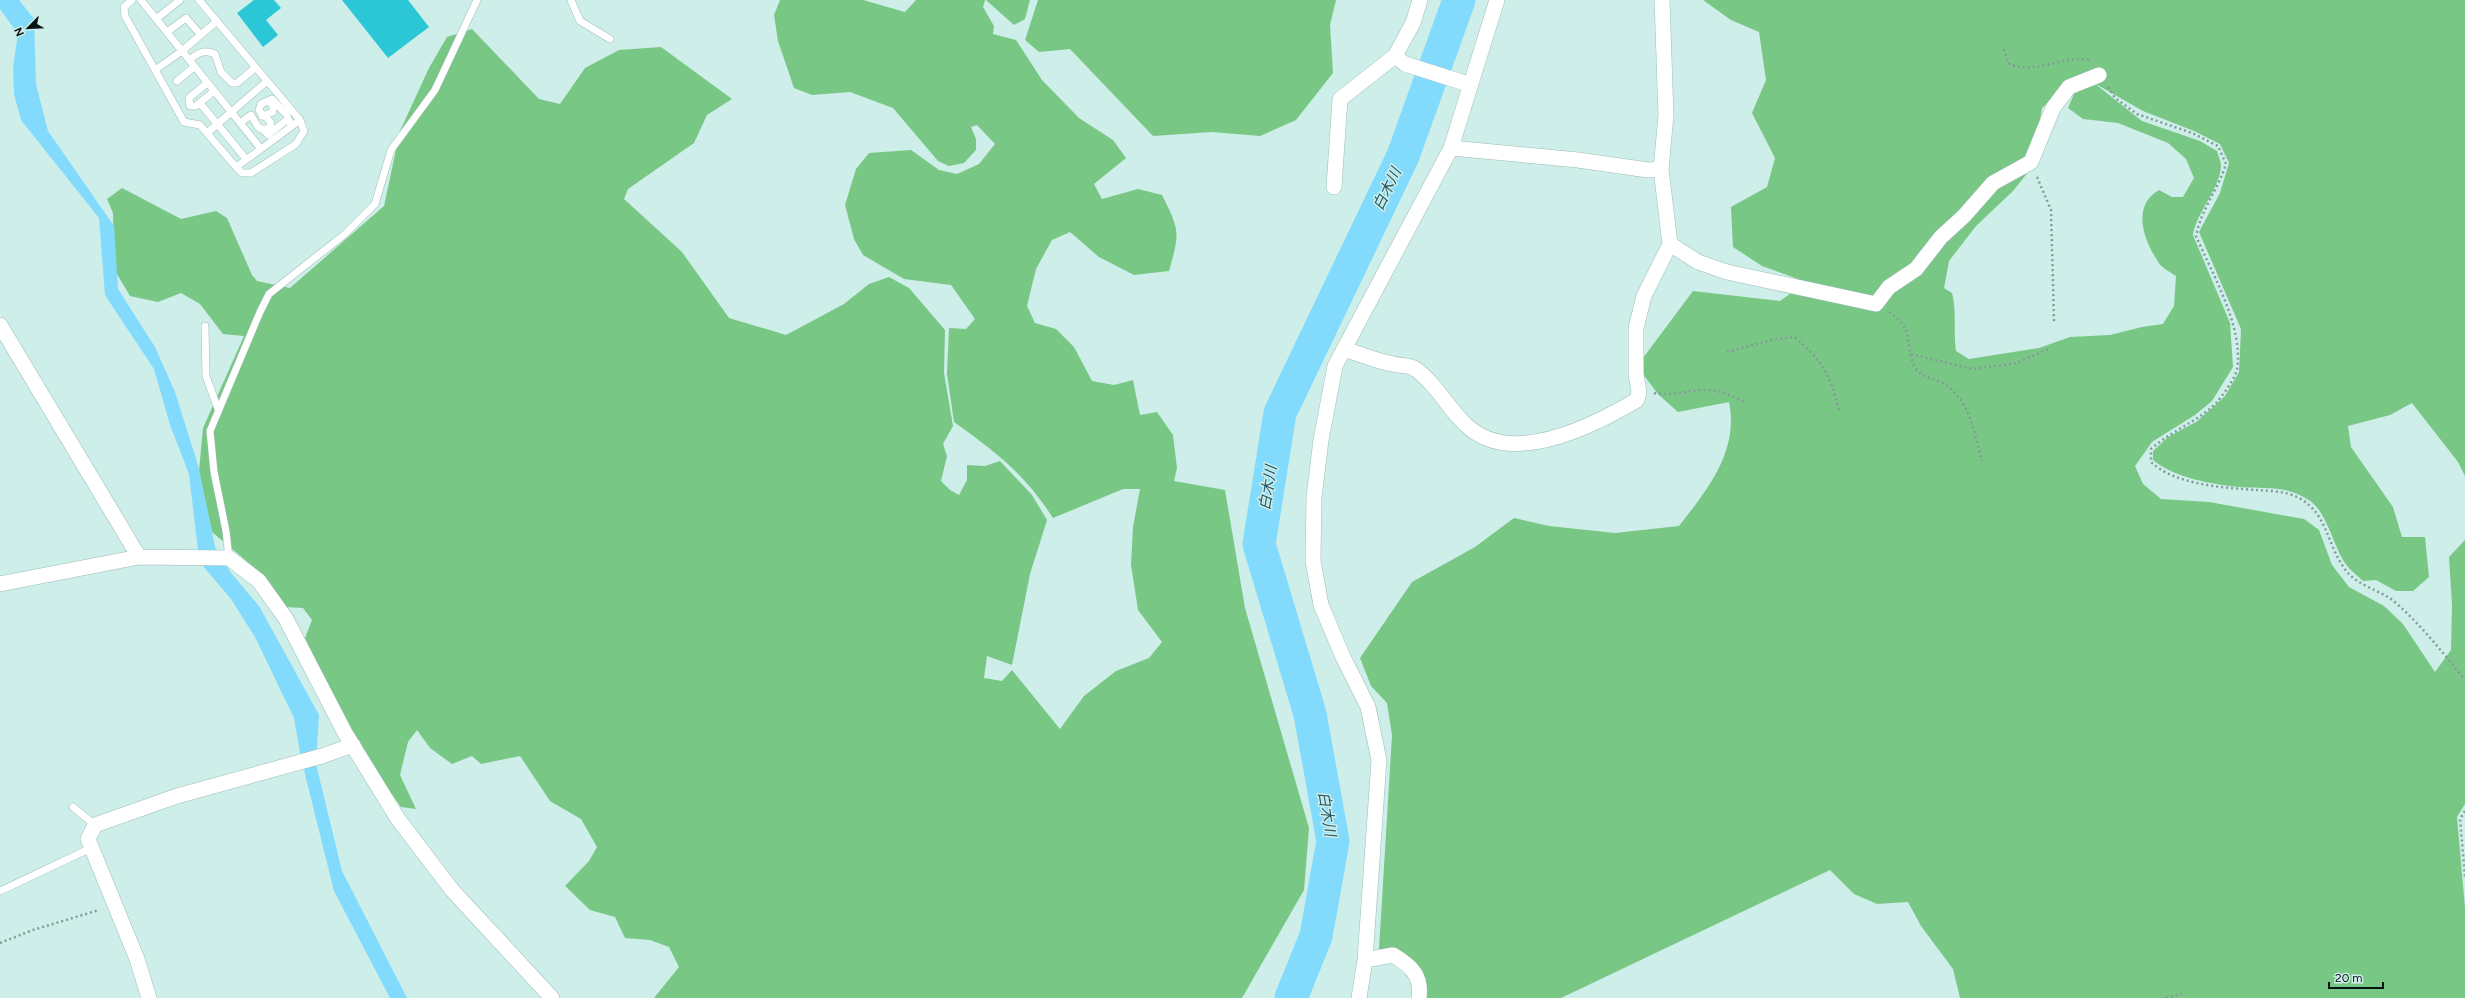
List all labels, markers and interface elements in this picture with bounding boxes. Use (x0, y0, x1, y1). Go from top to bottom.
north arrow (8, 8, 48, 48)
text: N (12, 25, 27, 38)
water label: 白木川 (1369, 163, 1406, 213)
water label: 白木川 (1256, 462, 1281, 512)
water label: 白木川 (1315, 790, 1340, 840)
scale bar (2329, 964, 2383, 990)
text: 20 m (2335, 971, 2363, 985)

